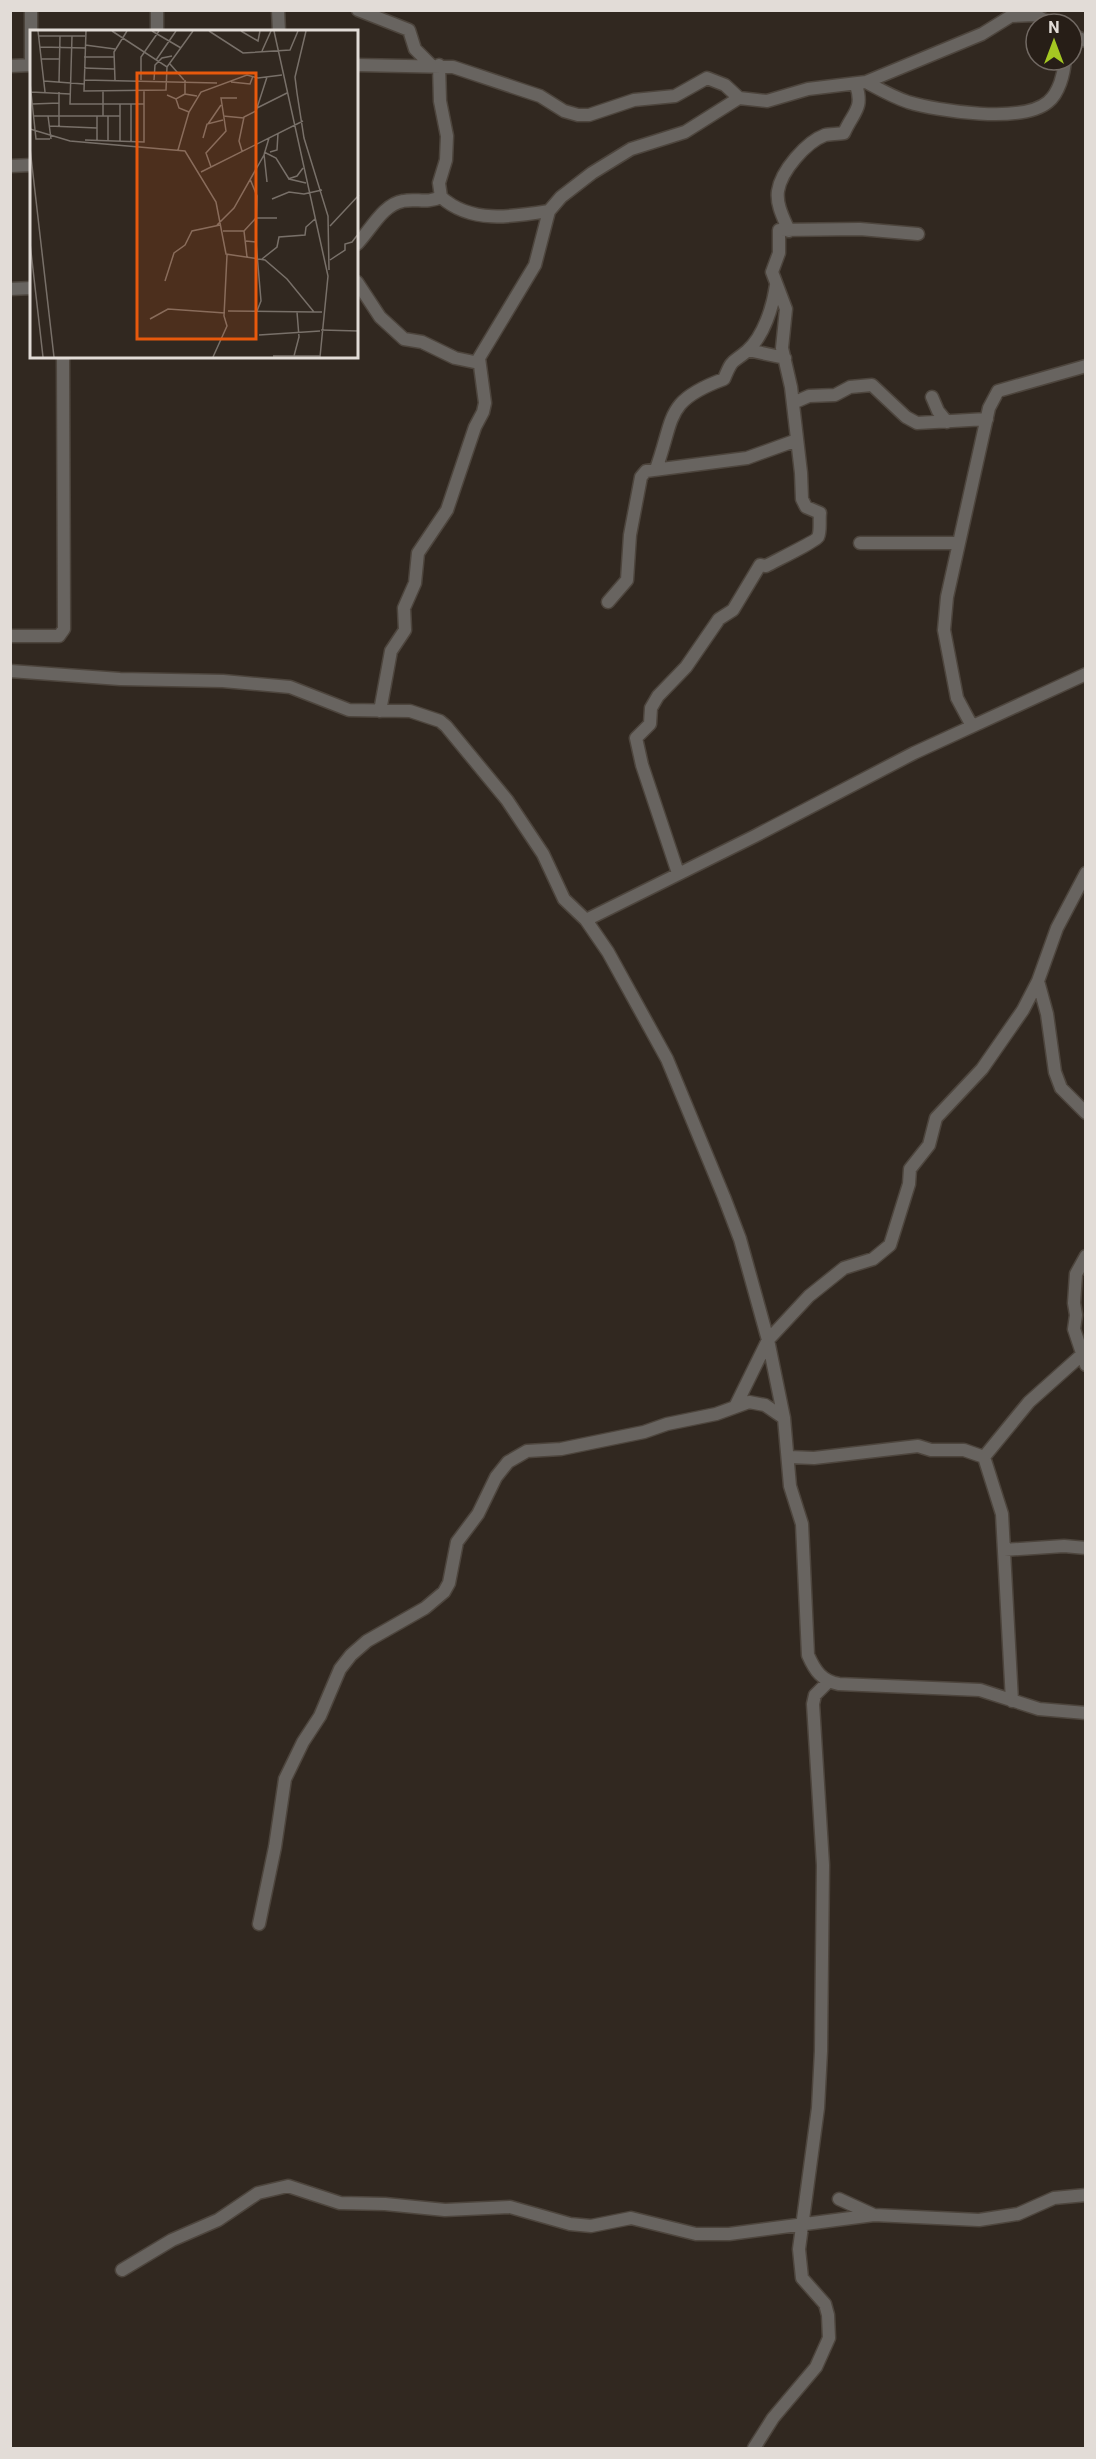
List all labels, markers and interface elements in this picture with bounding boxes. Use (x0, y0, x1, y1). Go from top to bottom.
north arrow (1024, 12, 1084, 72)
text: N (1048, 18, 1060, 37)
inset map (30, 30, 358, 358)

